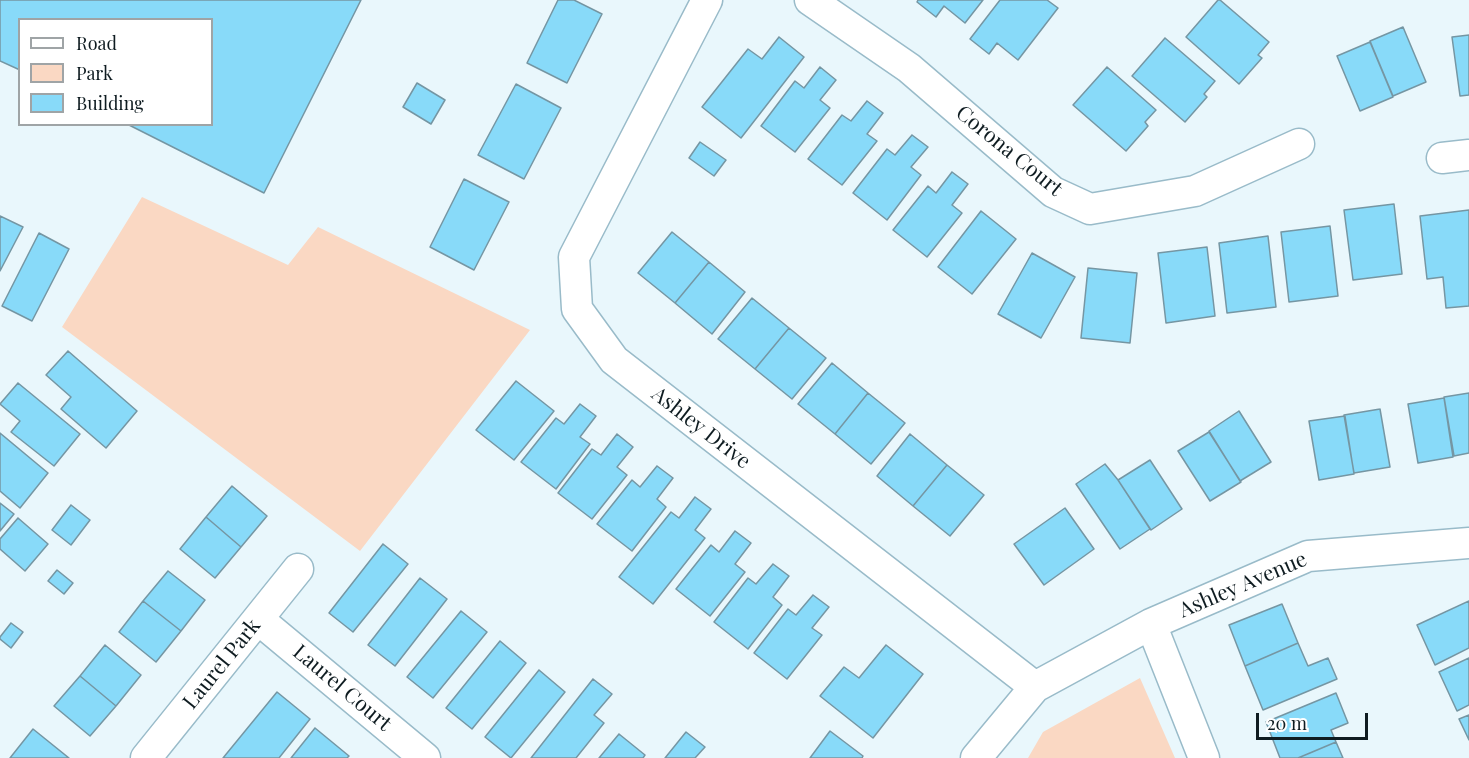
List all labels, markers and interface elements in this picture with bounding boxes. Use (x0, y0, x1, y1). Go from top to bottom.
legend (18, 18, 213, 126)
text: Road (76, 31, 117, 55)
text: Park (76, 61, 113, 85)
text: Building (76, 91, 144, 115)
street label: Corona Court (951, 100, 1067, 202)
street label: Ashley Drive (647, 382, 755, 474)
street label: Ashley Avenue (1175, 547, 1311, 623)
street label: Laurel Park (178, 614, 266, 714)
street label: Laurel Court (288, 640, 396, 736)
scale bar (1259, 701, 1372, 739)
text: 20 m (1267, 711, 1307, 735)

